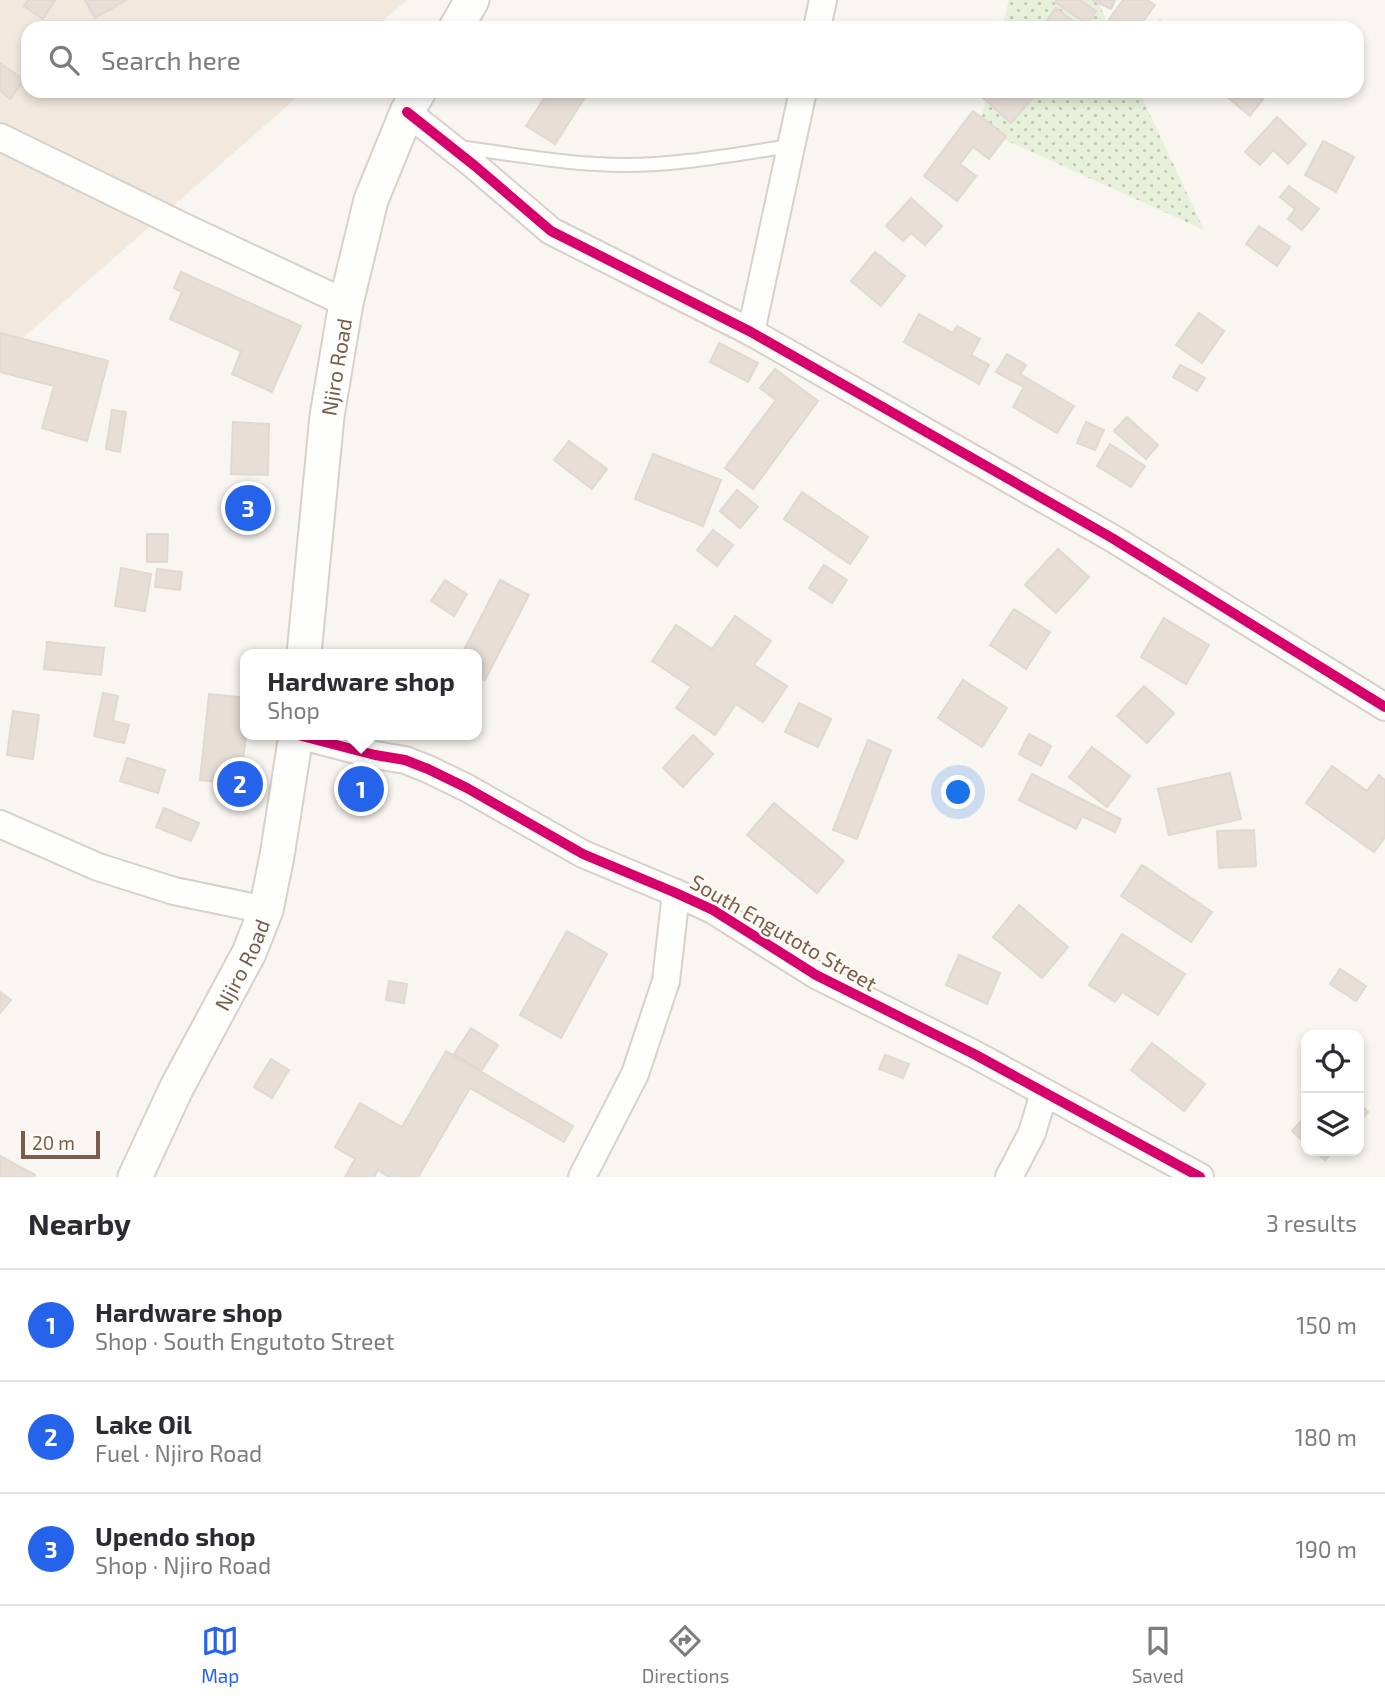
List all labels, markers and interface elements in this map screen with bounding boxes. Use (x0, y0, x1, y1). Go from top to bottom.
search box (21, 21, 1364, 98)
icon: search (45, 41, 83, 79)
text: Search here (101, 44, 241, 75)
street label: Njiro Road (315, 316, 356, 417)
pin: 3 (225, 482, 271, 534)
popup (240, 649, 482, 740)
text: Hardware shop (267, 665, 455, 696)
text: Shop (267, 696, 320, 724)
pin: 2 (217, 758, 263, 810)
pin: 1 (338, 763, 384, 815)
your location (941, 775, 975, 809)
street label: South Engutoto Street (686, 868, 882, 996)
street label: Njiro Road (208, 915, 274, 1014)
map controls (1301, 1030, 1364, 1156)
button: locate (1301, 1030, 1364, 1093)
button: layers (1301, 1093, 1364, 1156)
scale bar (21, 1128, 100, 1160)
text: 20 m (32, 1131, 75, 1154)
text: Nearby (28, 1205, 131, 1241)
text: 3 results (1266, 1209, 1357, 1237)
text: Hardware shop (95, 1296, 283, 1327)
text: 1 (46, 1311, 56, 1339)
text: 150 m (1296, 1311, 1357, 1339)
text: Shop · South Engutoto Street (95, 1327, 395, 1355)
text: Lake Oil (95, 1408, 192, 1439)
text: 2 (44, 1423, 58, 1451)
text: 180 m (1295, 1423, 1357, 1451)
text: Fuel · Njiro Road (95, 1439, 262, 1467)
text: Upendo shop (95, 1520, 256, 1551)
text: 3 (44, 1535, 58, 1563)
text: 190 m (1296, 1535, 1357, 1563)
text: Shop · Njiro Road (95, 1551, 271, 1579)
tab: Map (201, 1622, 239, 1687)
tab: Directions (642, 1622, 729, 1687)
tab: Saved (1132, 1622, 1184, 1687)

